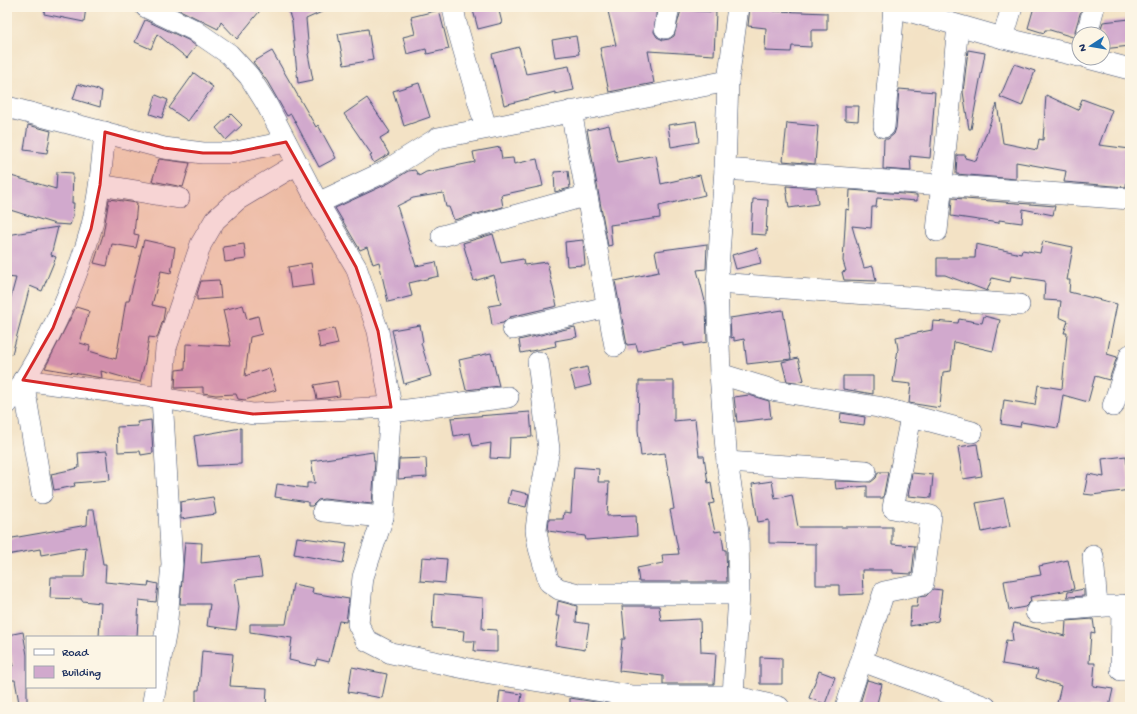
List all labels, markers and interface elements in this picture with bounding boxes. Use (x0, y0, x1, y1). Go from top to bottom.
north arrow (1071, 26, 1111, 66)
text: N (1077, 43, 1090, 52)
legend (26, 636, 156, 688)
text: Road (62, 647, 89, 661)
text: Building (61, 667, 101, 681)

